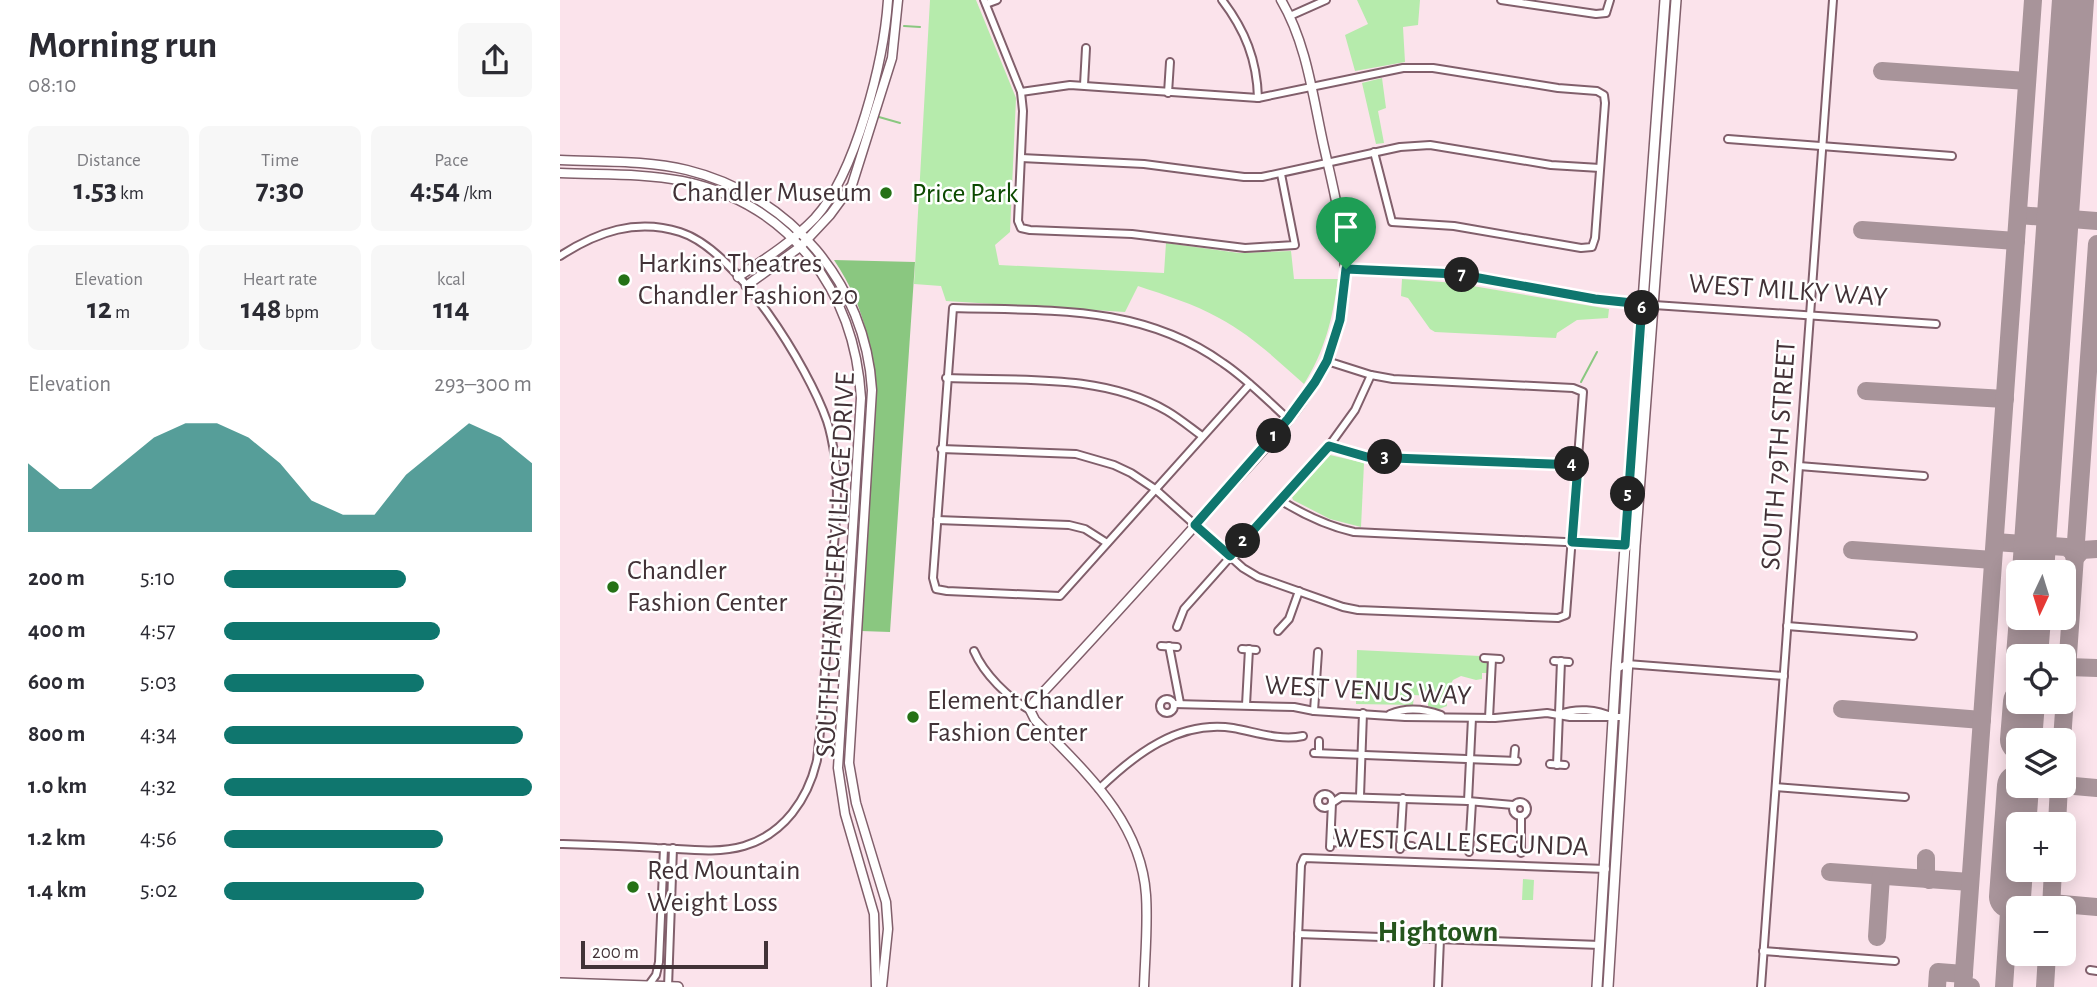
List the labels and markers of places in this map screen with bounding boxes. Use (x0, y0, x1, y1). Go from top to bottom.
place label: Chandler Museum (672, 179, 872, 207)
marker: Chandler Museum (878, 185, 894, 201)
pin (1316, 197, 1376, 269)
place label: Harkins Theatres Chandler Fashion 20 (638, 250, 858, 310)
pin: 7 (1444, 258, 1480, 292)
marker: Harkins Theatres Chandler Fashion 20 (616, 272, 632, 288)
pin: 6 (1624, 290, 1660, 326)
pin: 1 (1256, 418, 1292, 453)
pin: 3 (1368, 440, 1402, 475)
pin: 4 (1555, 447, 1590, 482)
pin: 5 (1610, 476, 1646, 512)
pin: 2 (1226, 524, 1260, 558)
place label: Chandler Fashion Center (627, 557, 787, 617)
marker: Chandler Fashion Center (605, 579, 621, 595)
place label: Element Chandler Fashion Center (927, 687, 1123, 747)
marker: Element Chandler Fashion Center (905, 709, 921, 725)
place label: Red Mountain Weight Loss (647, 857, 800, 917)
marker: Red Mountain Weight Loss (625, 879, 641, 895)

